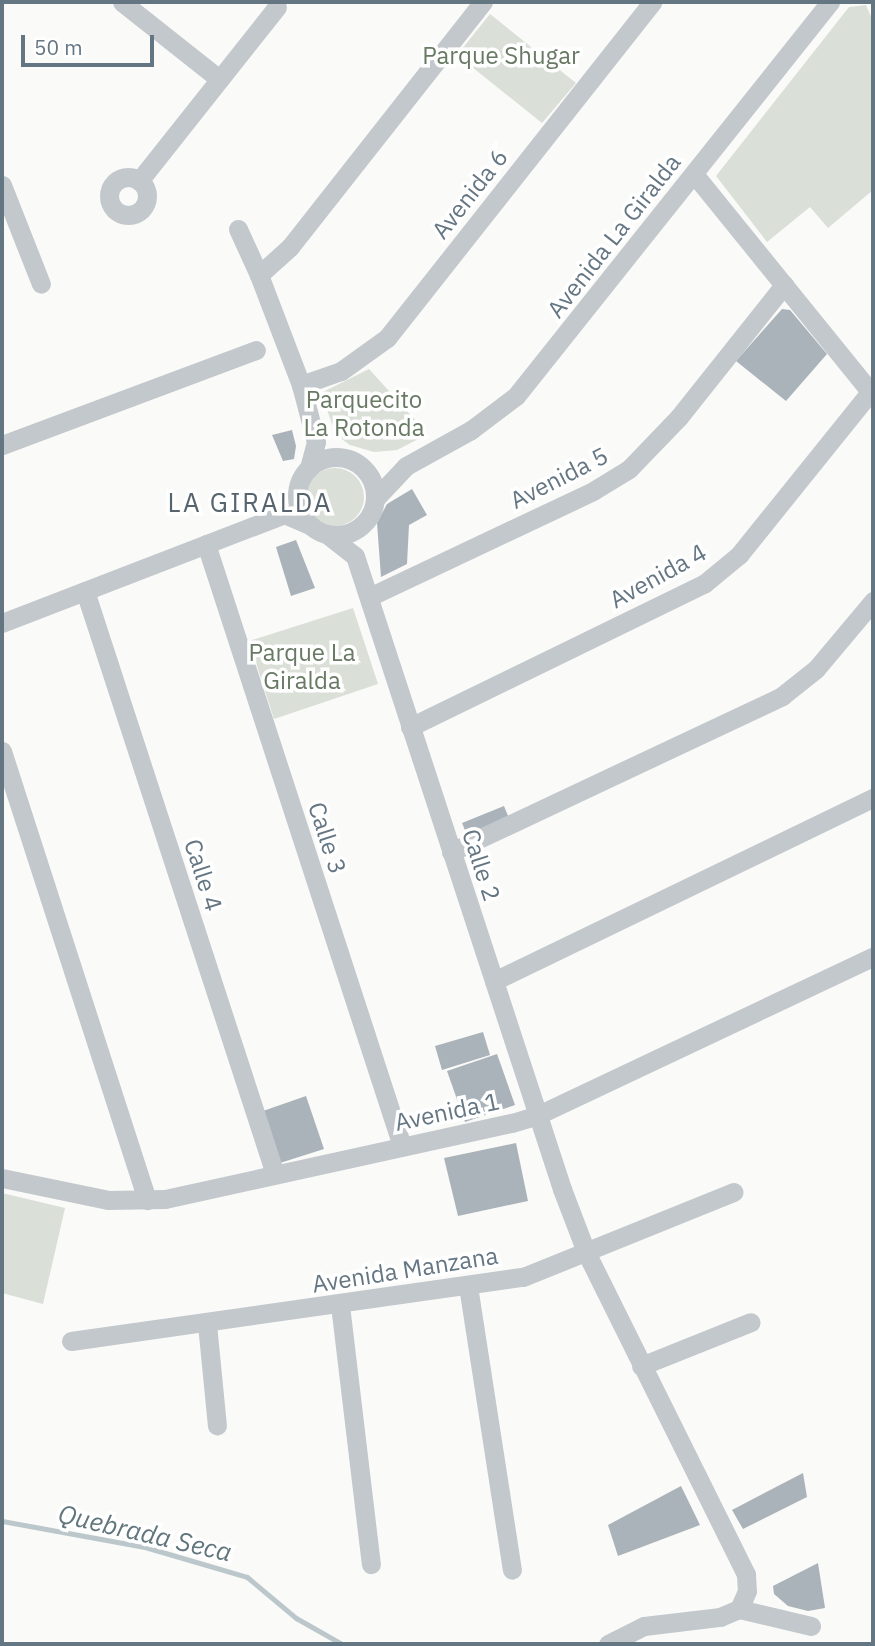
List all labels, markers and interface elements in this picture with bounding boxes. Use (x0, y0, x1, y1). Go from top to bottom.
scale bar (24, 21, 158, 65)
text: 50 m (34, 33, 83, 61)
park label: Parque Shugar (422, 42, 580, 70)
street label: Avenida 6 (426, 143, 514, 245)
street label: Avenida La Giralda (541, 148, 687, 324)
park label: Parquecito La Rotonda (303, 386, 425, 442)
street label: Avenida 5 (505, 441, 613, 515)
district label: LA GIRALDA (169, 487, 331, 519)
street label: Avenida 4 (605, 538, 711, 614)
park label: Parque La Giralda (249, 639, 355, 695)
street label: Calle 3 (302, 798, 352, 878)
street label: Calle 2 (456, 825, 506, 905)
street label: Calle 4 (178, 835, 228, 915)
street label: Avenida 1 (392, 1087, 502, 1137)
street label: Avenida Manzana (310, 1241, 500, 1299)
water label: Quebrada Seca (55, 1498, 235, 1568)

